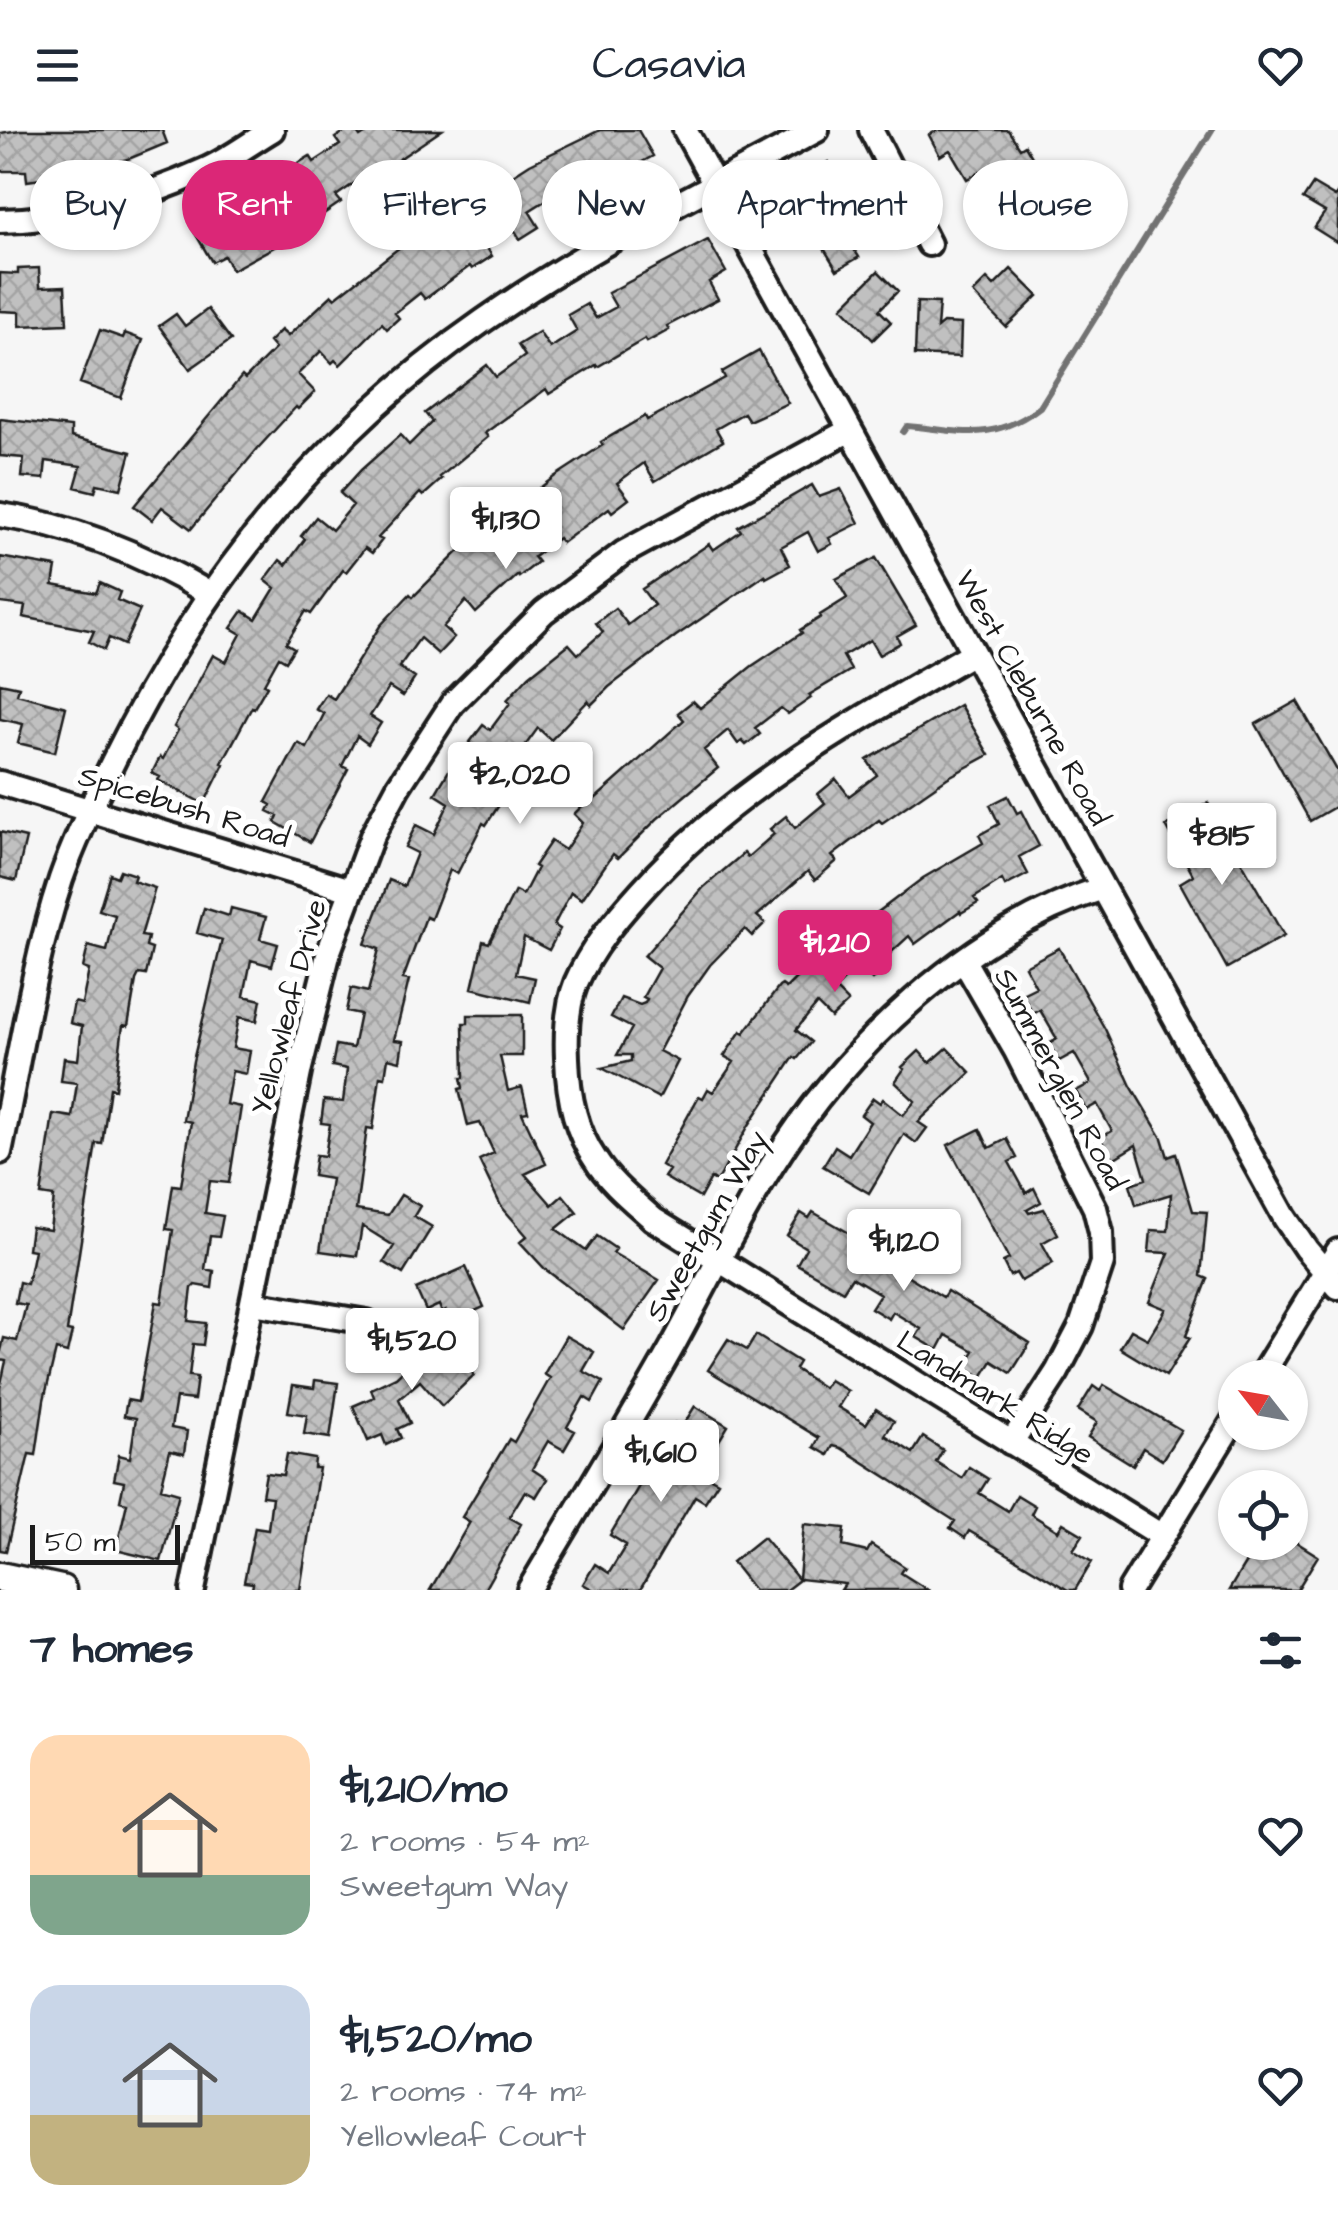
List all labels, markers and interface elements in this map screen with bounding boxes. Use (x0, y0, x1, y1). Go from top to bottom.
text: Casavia (592, 34, 746, 96)
icon: menu (30, 38, 85, 93)
icon: heart (1253, 38, 1308, 93)
chip: Buy (30, 160, 162, 250)
chip: Rent (182, 160, 327, 250)
chip: Filters (347, 160, 522, 250)
chip: New (542, 160, 682, 250)
chip: Apartment (702, 160, 943, 250)
chip: House (963, 160, 1128, 250)
pin: $1,130 (425, 487, 587, 572)
text: $1,130 (472, 497, 540, 542)
street label: West Cleburne Road (944, 562, 1120, 834)
pin: $2,020 (439, 742, 601, 827)
text: $2,020 (470, 752, 570, 797)
street label: Spicebush Road (73, 755, 295, 859)
pin: $815 (1163, 803, 1281, 888)
text: $815 (1189, 813, 1255, 858)
street label: Yellowleaf Drive (240, 895, 338, 1119)
pin: $1,210 (754, 910, 916, 995)
text: $1,210 (800, 920, 870, 965)
street label: Summerglen Road (983, 960, 1136, 1198)
street label: Sweetgum Way (635, 1123, 780, 1330)
pin: $1,120 (823, 1209, 985, 1294)
text: $1,120 (869, 1219, 939, 1264)
pin: $1,520 (331, 1308, 493, 1393)
text: $1,520 (368, 1318, 456, 1363)
street label: Landmark Ridge (888, 1321, 1102, 1476)
north arrow (1218, 1360, 1308, 1450)
map controls (1218, 1360, 1308, 1560)
pin: $1,610 (580, 1420, 742, 1505)
text: $1,610 (625, 1430, 697, 1475)
button: locate (1218, 1470, 1308, 1560)
scale bar (30, 1520, 180, 1564)
text: 50 m (45, 1523, 116, 1562)
text: 7 homes (30, 1621, 194, 1679)
icon: filters (1253, 1623, 1308, 1678)
text: $1,210/mo (340, 1761, 508, 1819)
icon: home (110, 1775, 230, 1895)
icon: heart (1253, 1808, 1308, 1863)
text: 2 rooms · 54 m² (340, 1819, 590, 1864)
text: Sweetgum Way (340, 1864, 568, 1909)
text: $1,520/mo (340, 2011, 532, 2069)
icon: home (110, 2025, 230, 2145)
icon: heart (1253, 2058, 1308, 2113)
text: 2 rooms · 74 m² (340, 2069, 587, 2114)
text: Yellowleaf Court (340, 2114, 586, 2159)

